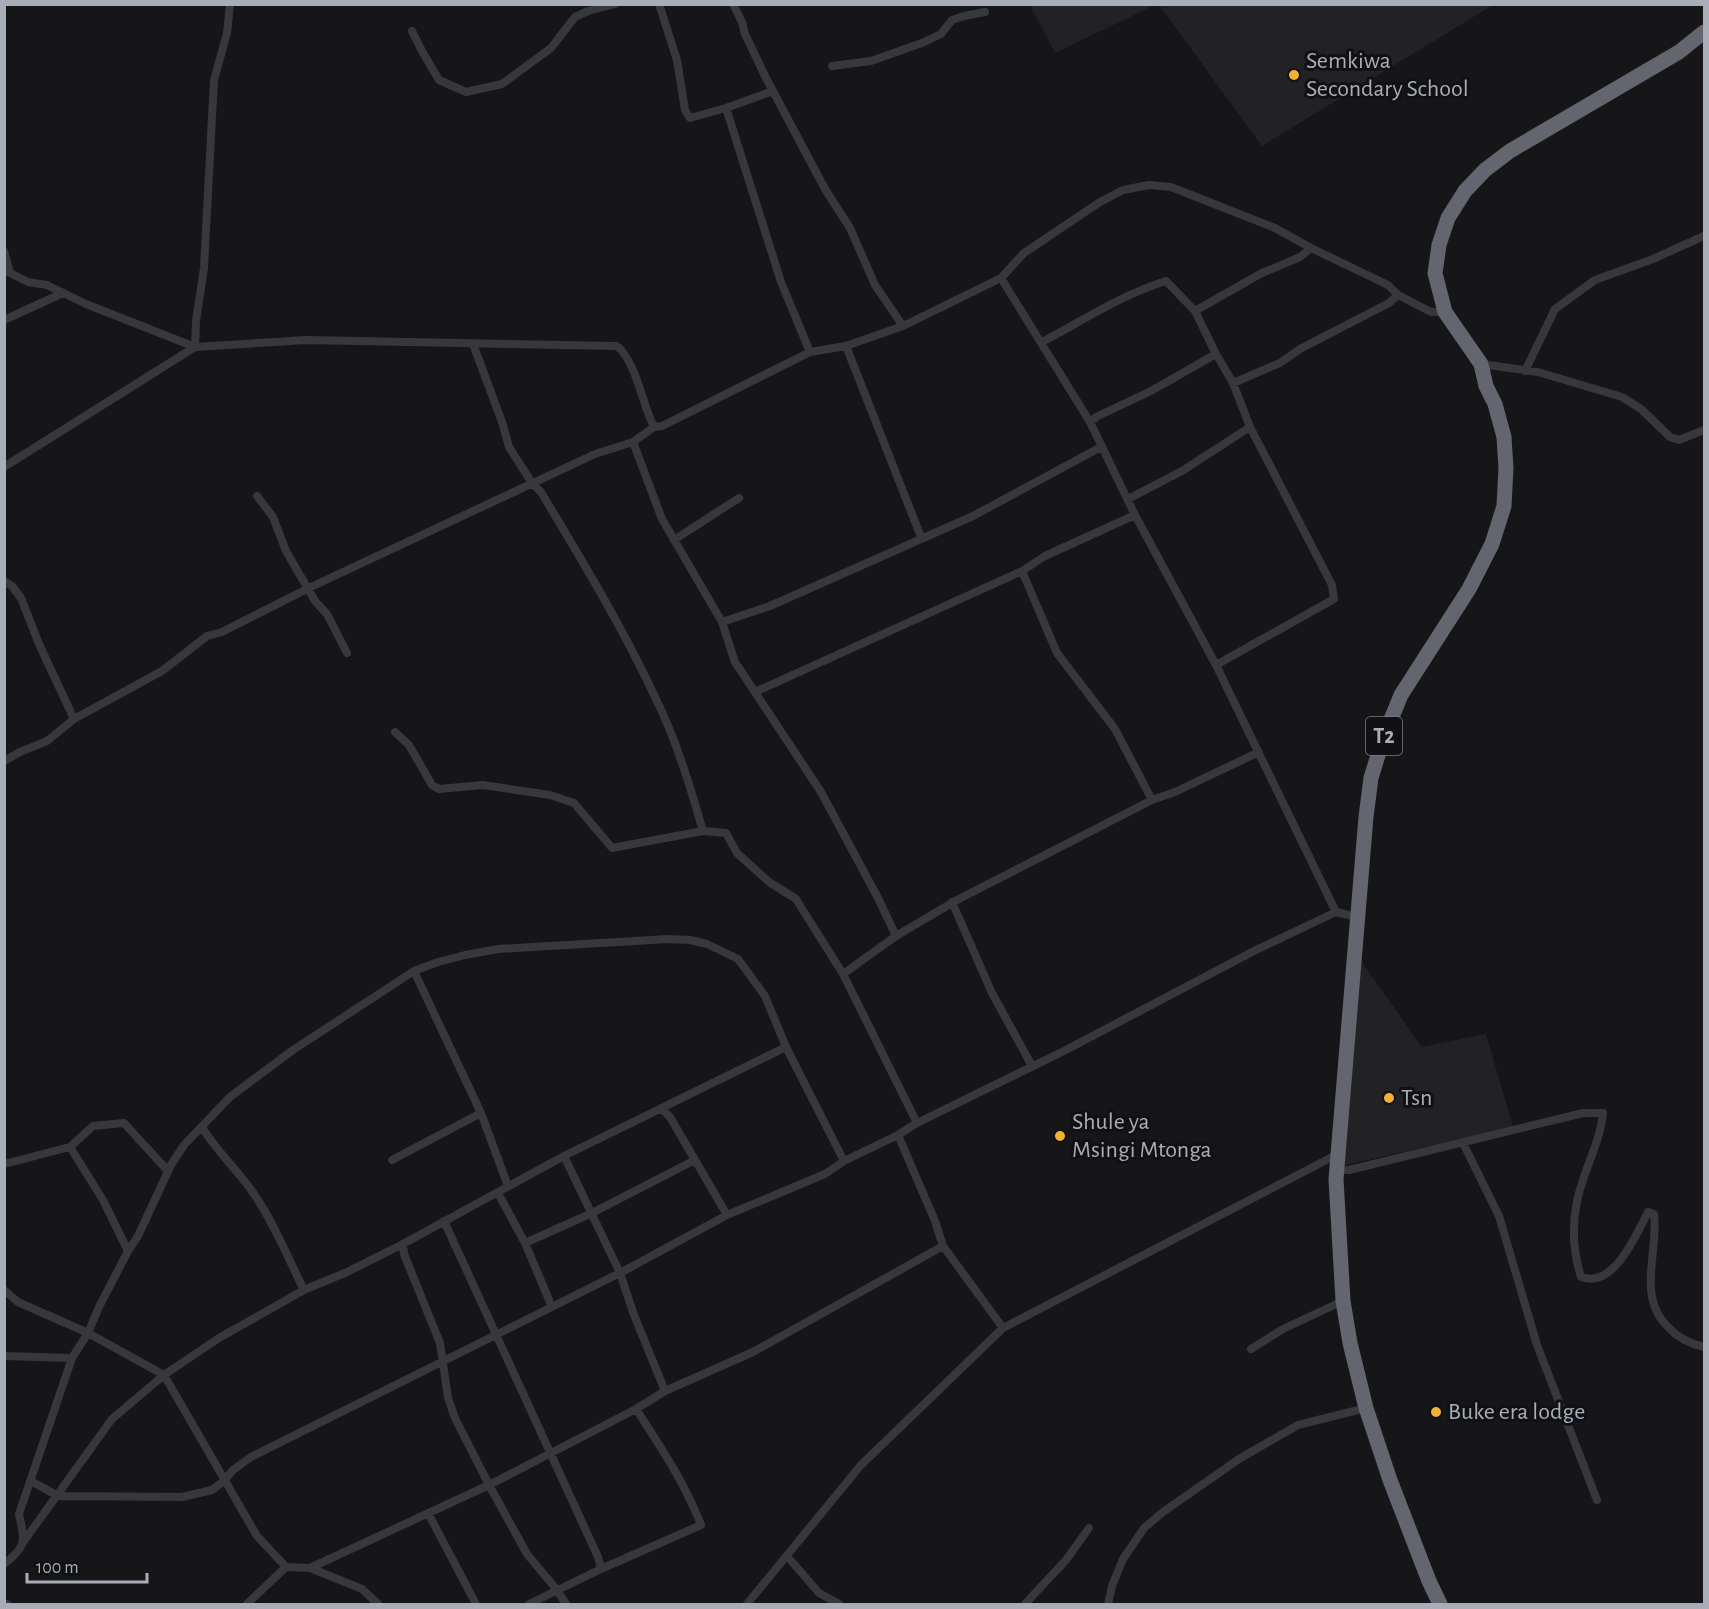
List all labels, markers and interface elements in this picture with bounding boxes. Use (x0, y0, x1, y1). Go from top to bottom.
place label: Semkiwa Secondary School (1306, 49, 1469, 101)
marker: Semkiwa Secondary School (1287, 68, 1301, 82)
road number: T2 (1366, 717, 1402, 755)
place label: Tsn (1401, 1086, 1432, 1110)
marker: Tsn (1382, 1091, 1396, 1105)
place label: Shule ya Msingi Mtonga (1072, 1110, 1212, 1162)
marker: Shule ya Msingi Mtonga (1053, 1129, 1067, 1143)
place label: Buke era lodge (1448, 1400, 1585, 1424)
marker: Buke era lodge (1429, 1405, 1443, 1419)
scale bar (27, 1546, 147, 1584)
text: 100 m (36, 1559, 79, 1577)

